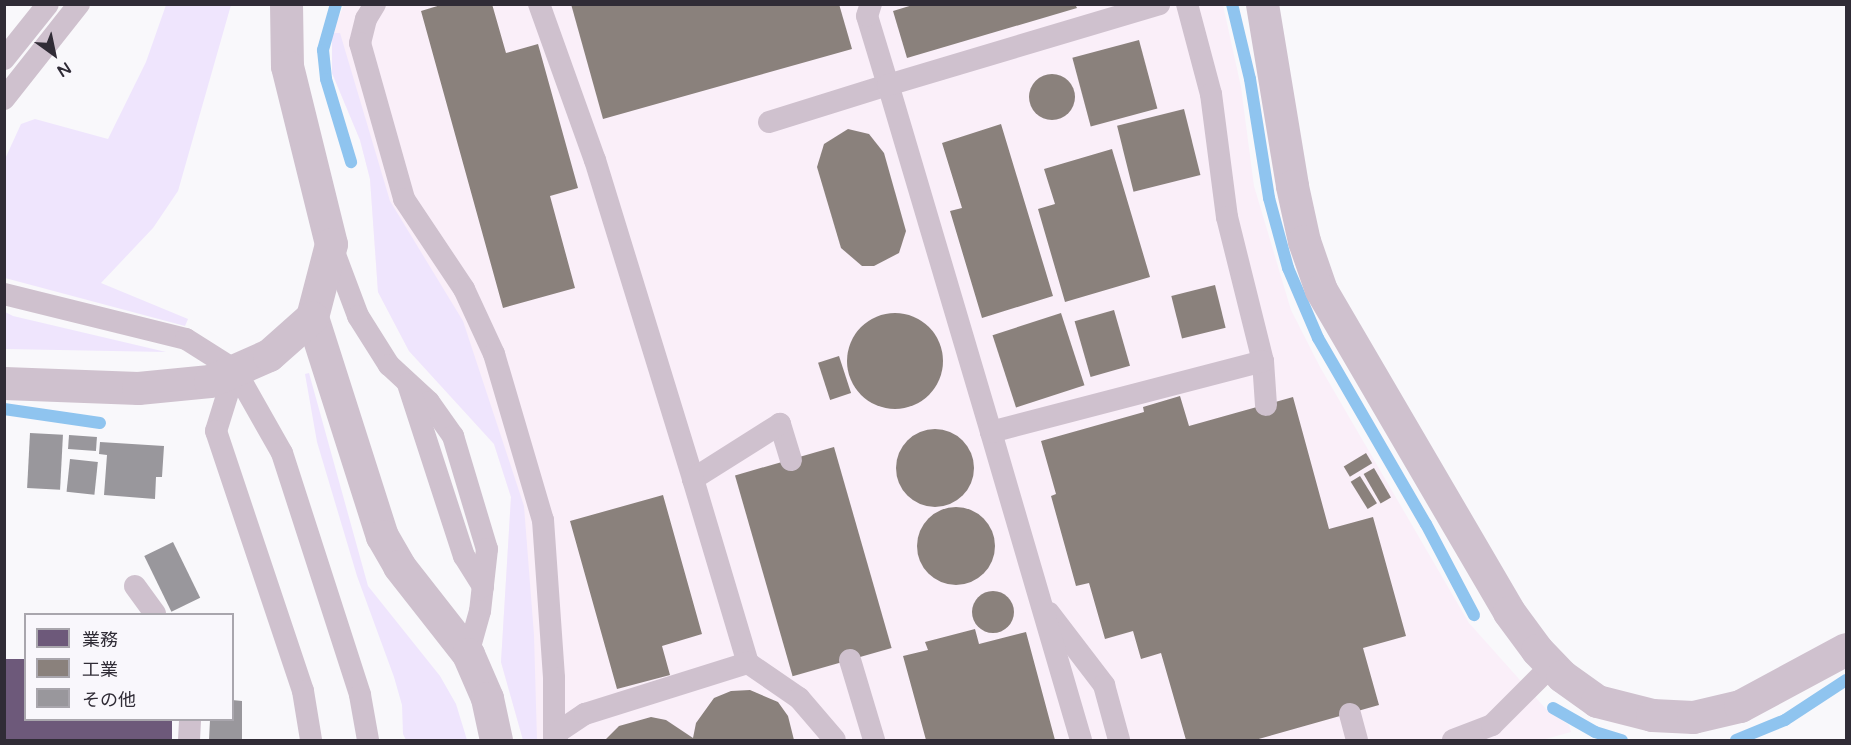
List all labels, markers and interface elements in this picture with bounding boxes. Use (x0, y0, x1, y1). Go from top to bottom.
north arrow (24, 24, 84, 84)
text: N (53, 57, 75, 81)
legend (24, 613, 234, 721)
text: 業務 (82, 629, 118, 651)
text: 工業 (82, 659, 118, 681)
text: その他 (82, 689, 136, 711)

